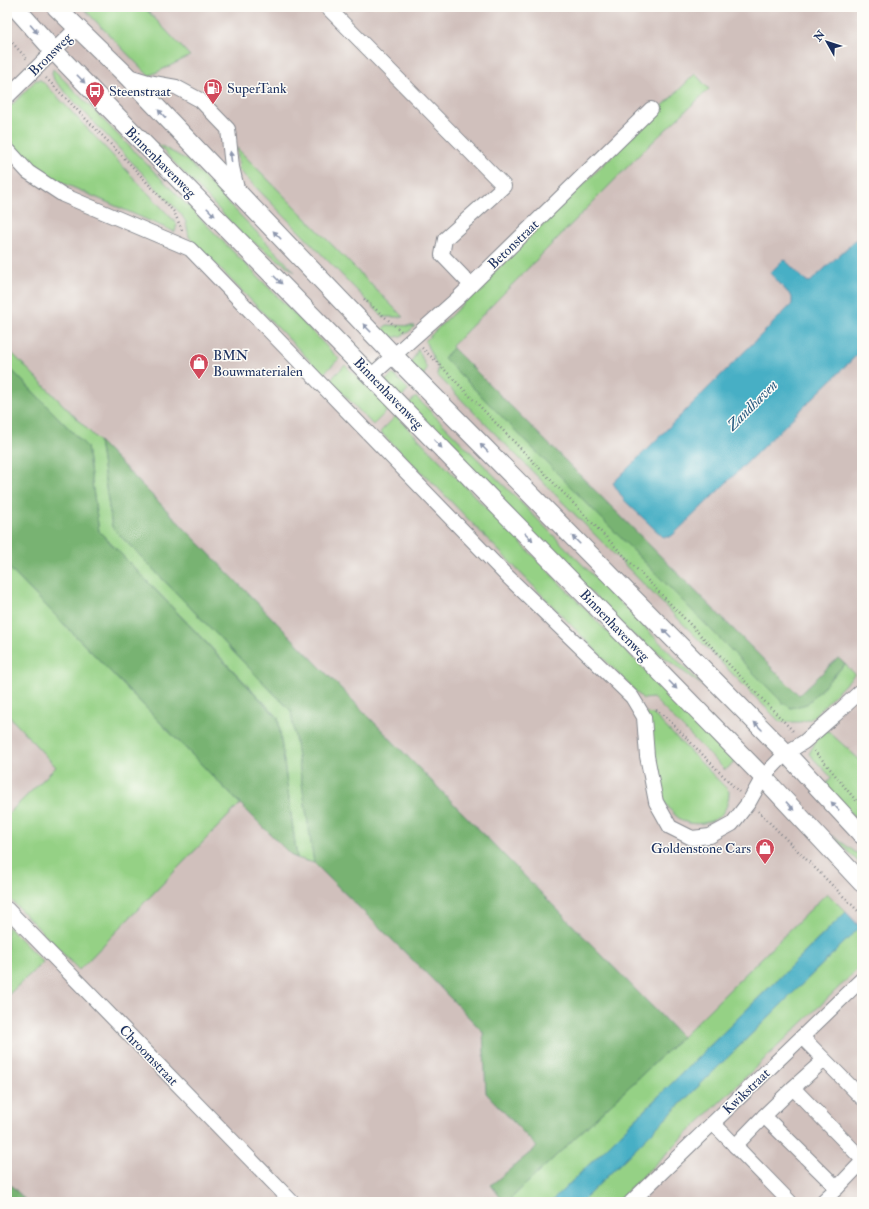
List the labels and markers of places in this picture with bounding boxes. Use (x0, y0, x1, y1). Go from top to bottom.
fuel station icon: SuperTank (202, 77, 224, 105)
bus stop icon: Steenstraat (84, 80, 106, 108)
place label: SuperTank (227, 80, 287, 98)
place label: Steenstraat (109, 83, 171, 100)
place label: BMN Bouwmaterialen (213, 347, 303, 380)
shop icon: BMN Bouwmaterialen (188, 352, 210, 380)
shop icon: Goldenstone Cars (754, 837, 776, 865)
place label: Goldenstone Cars (651, 840, 751, 857)

